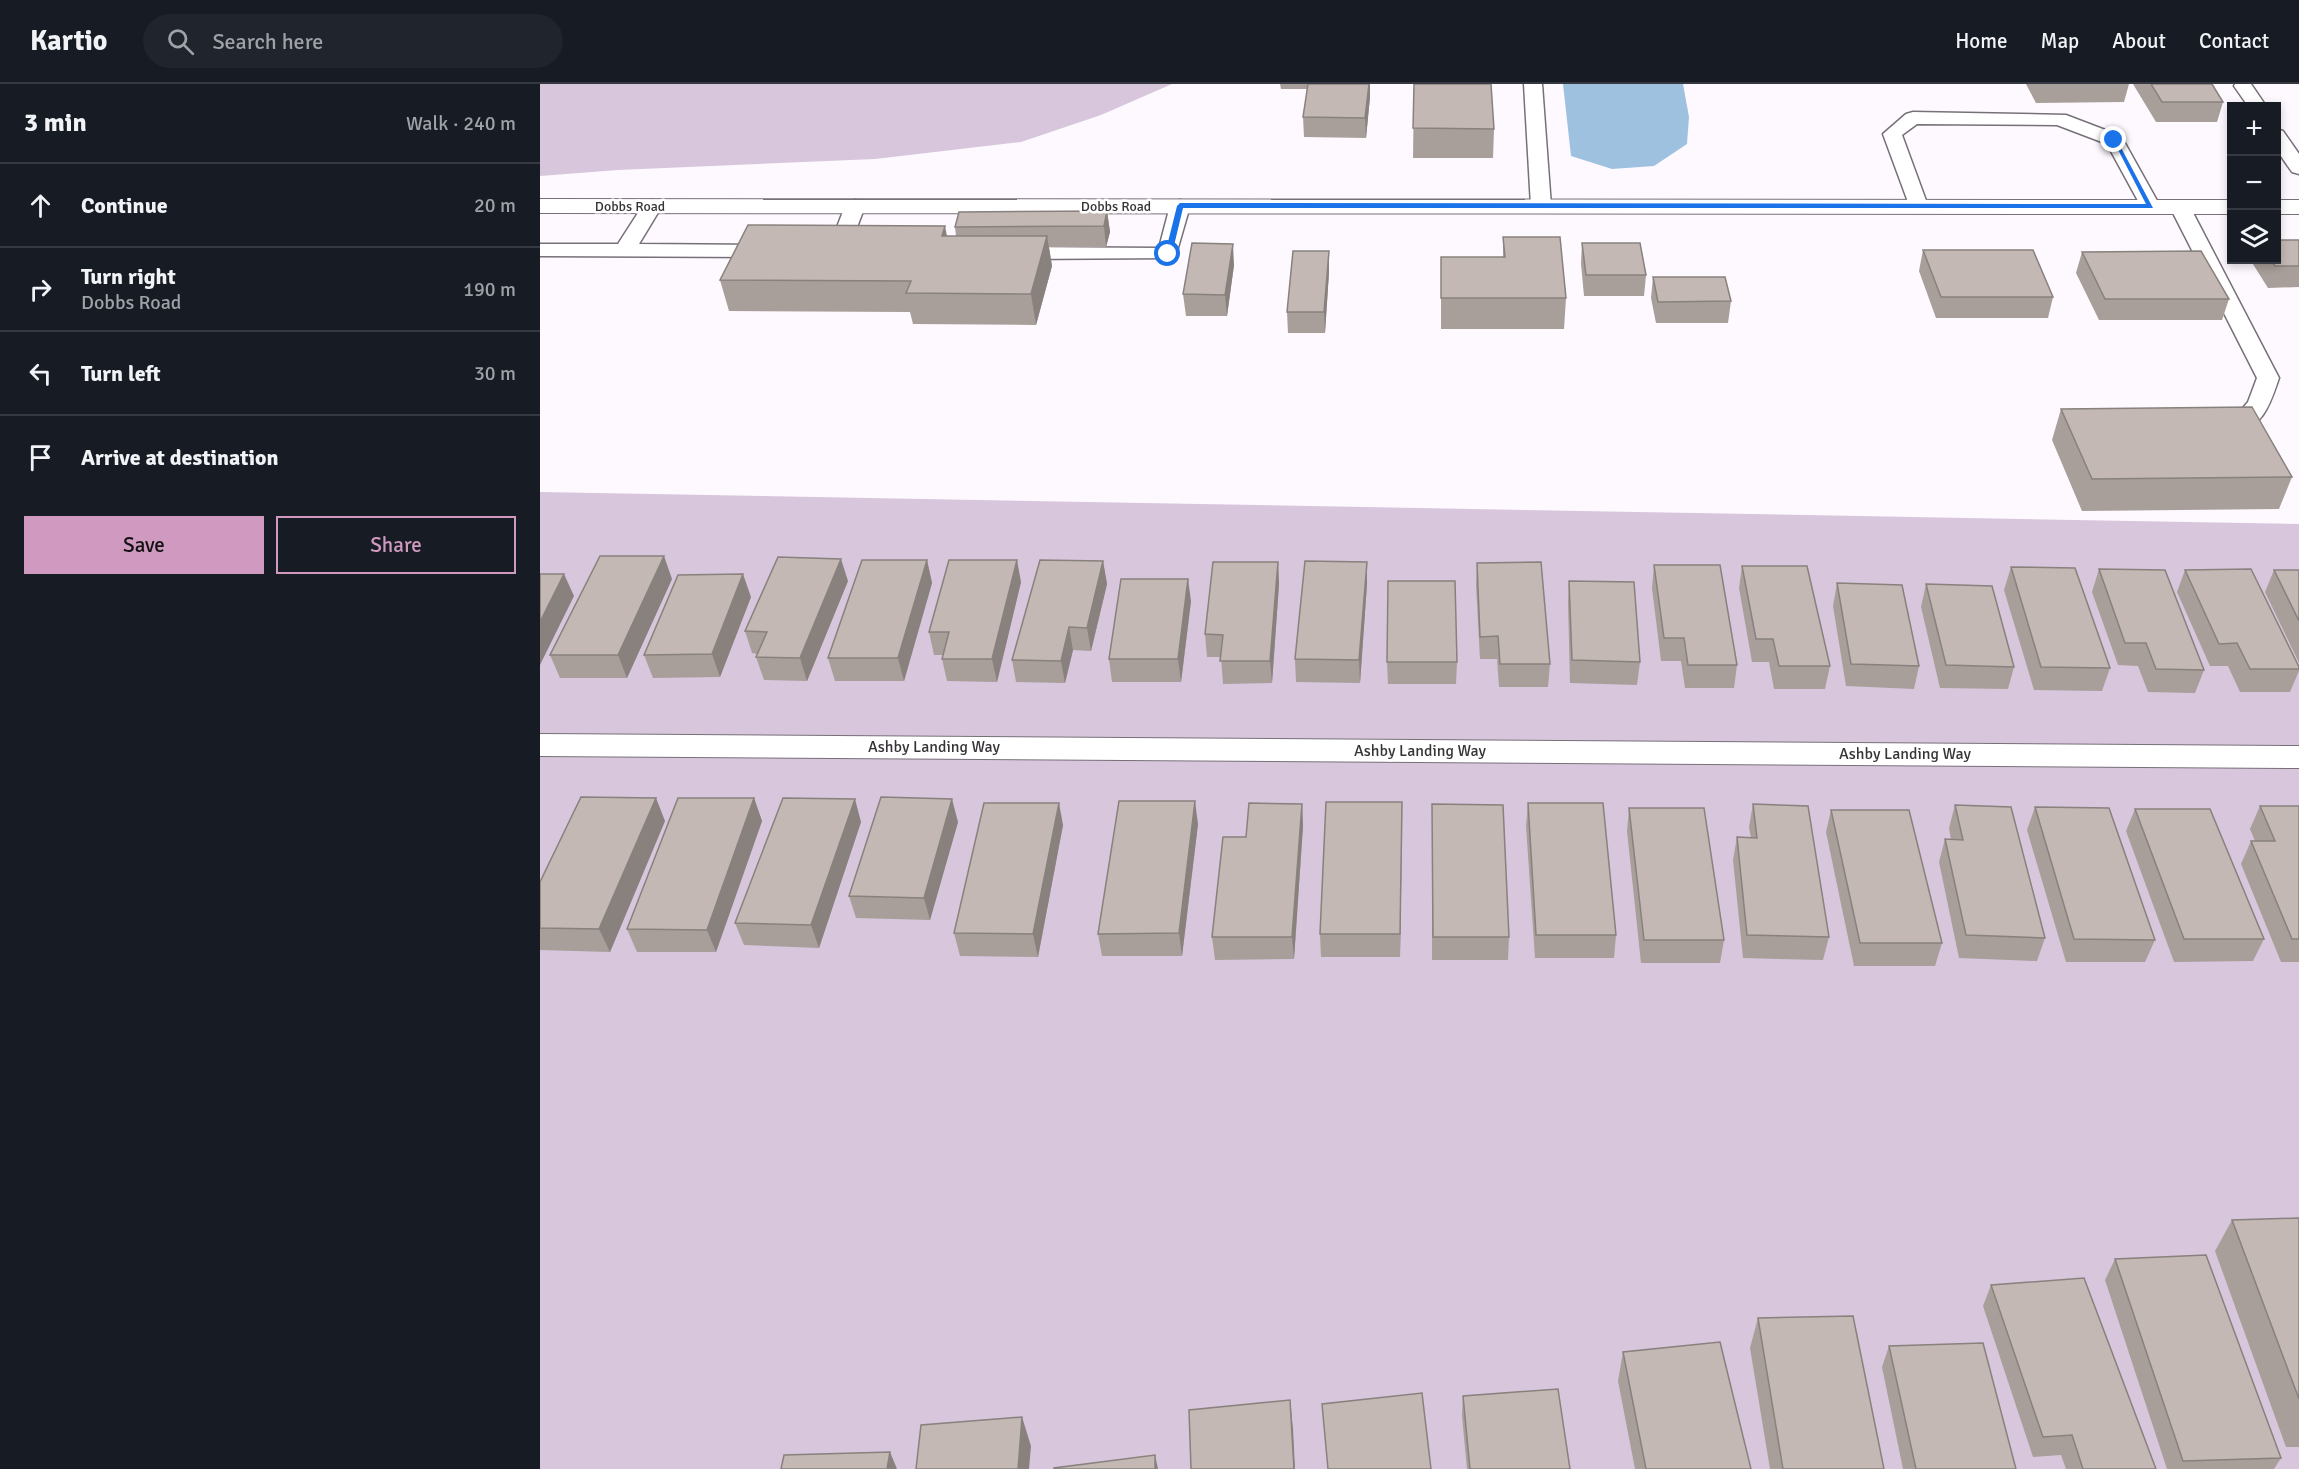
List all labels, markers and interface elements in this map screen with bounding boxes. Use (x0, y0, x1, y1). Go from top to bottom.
search box (143, 14, 563, 68)
text: Kartio (30, 24, 107, 58)
icon: search (164, 25, 197, 58)
text: Search here (212, 28, 323, 55)
text: Home (1955, 28, 2008, 54)
text: Map (2041, 28, 2079, 54)
text: About (2112, 28, 2166, 54)
text: Contact (2199, 28, 2269, 54)
map controls (2227, 102, 2281, 264)
button: + (2227, 102, 2281, 156)
text: 3 min (24, 107, 87, 139)
text: Walk · 240 m (406, 111, 516, 136)
route end (2100, 126, 2126, 152)
button: − (2227, 156, 2281, 210)
icon: ahead (24, 189, 57, 222)
text: Continue (81, 192, 168, 219)
text: 20 m (474, 193, 516, 218)
street label: Dobbs Road (595, 198, 665, 215)
street label: Dobbs Road (1081, 198, 1151, 215)
button: layers (2227, 210, 2281, 264)
route start (1154, 240, 1180, 266)
text: Turn right (81, 263, 176, 290)
icon: right (24, 273, 57, 306)
text: 190 m (463, 277, 516, 302)
text: Dobbs Road (81, 290, 181, 315)
icon: left (24, 357, 57, 390)
text: Turn left (81, 360, 161, 387)
text: 30 m (474, 361, 516, 386)
icon: arrive (24, 441, 57, 474)
text: Arrive at destination (81, 444, 278, 471)
button: Save (24, 516, 264, 574)
button: Share (276, 516, 516, 574)
street label: Ashby Landing Way (868, 737, 1000, 757)
street label: Ashby Landing Way (1354, 741, 1486, 761)
street label: Ashby Landing Way (1839, 744, 1971, 764)

